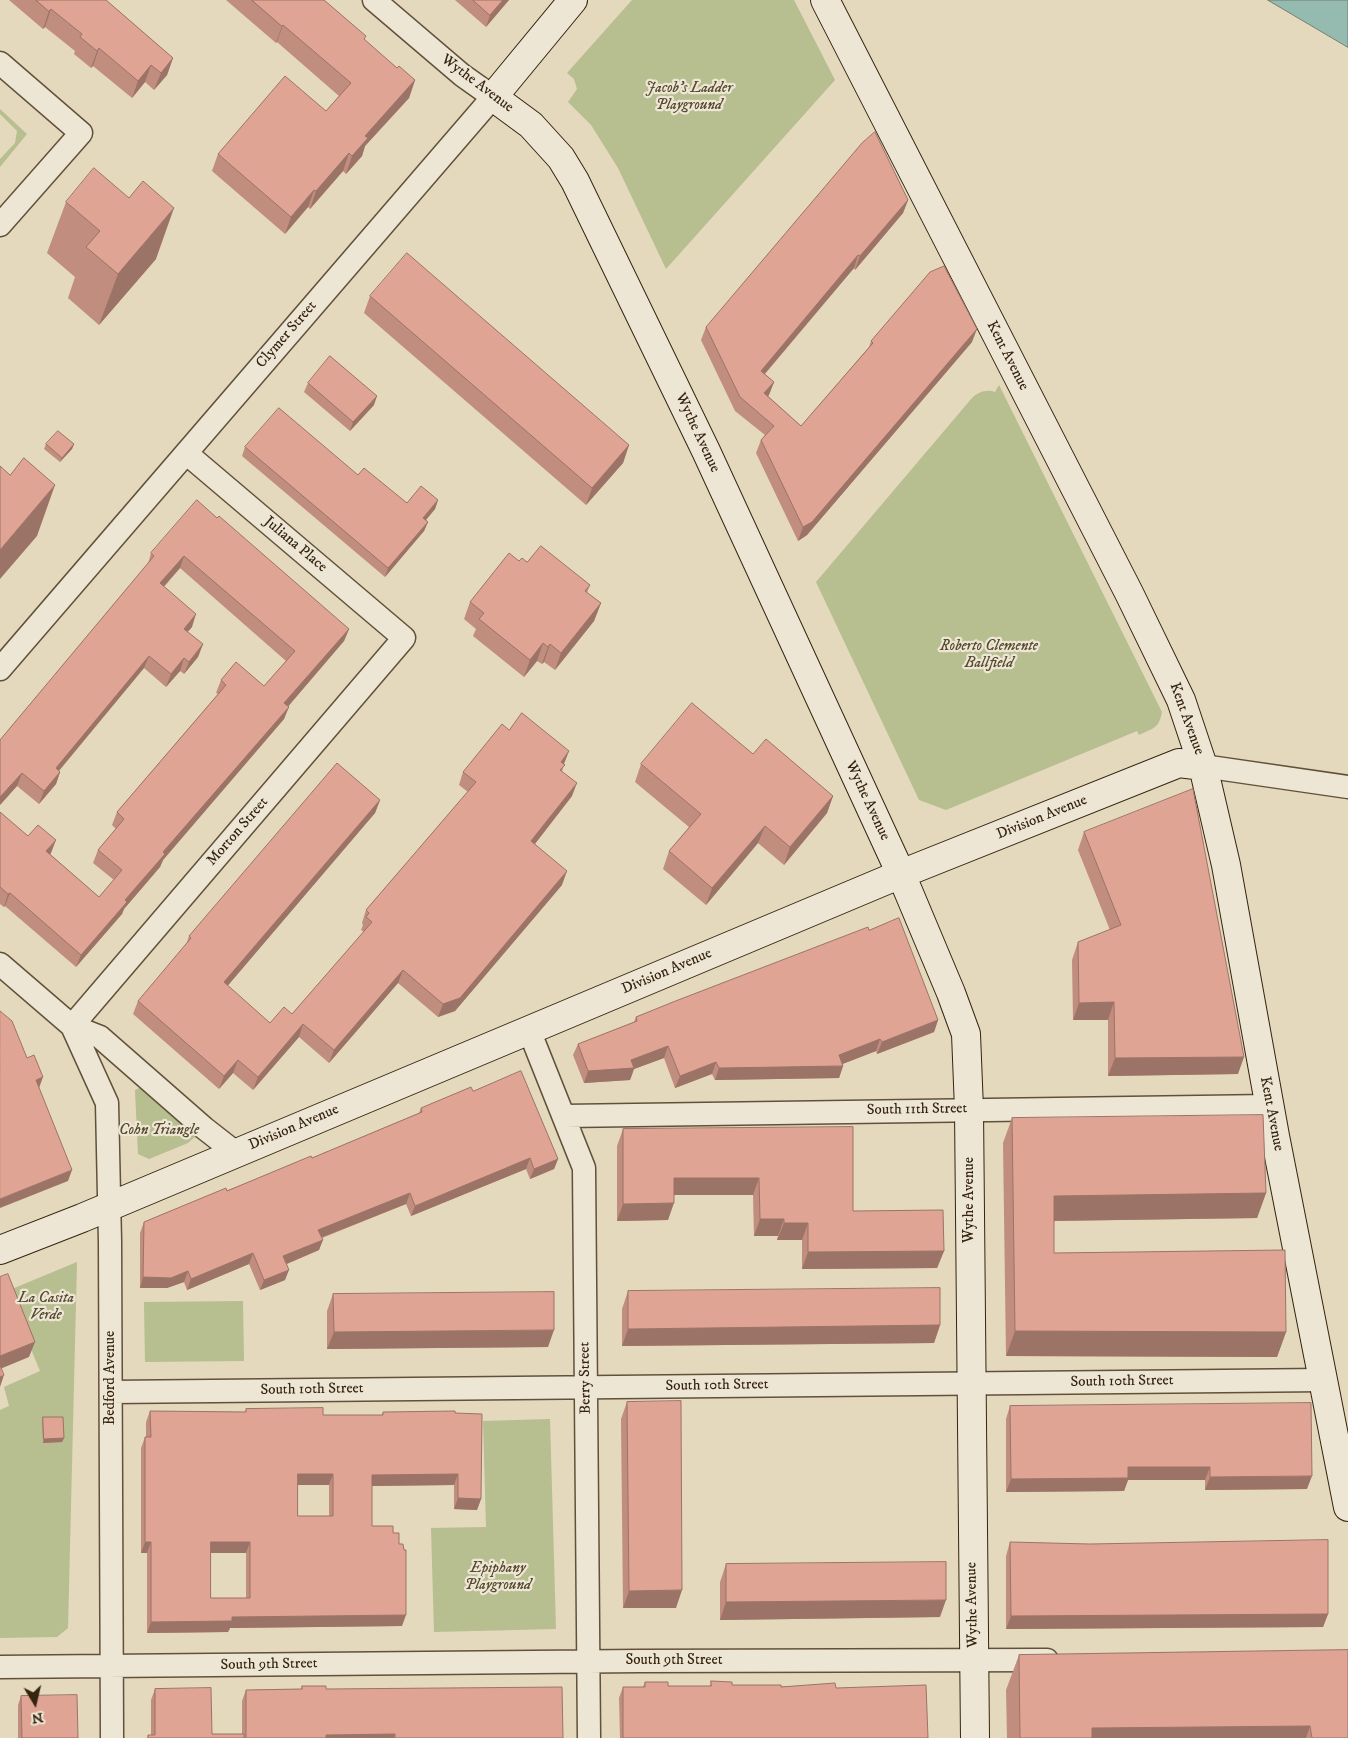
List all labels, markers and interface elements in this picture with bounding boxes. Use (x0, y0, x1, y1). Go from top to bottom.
street label: Wythe Avenue (437, 51, 517, 117)
park label: Jacob's Ladder Playground (646, 80, 732, 115)
street label: Clymer Street (253, 298, 321, 372)
street label: Kent Avenue (982, 318, 1032, 394)
street label: Wythe Avenue (671, 390, 723, 476)
street label: Juliana Place (260, 513, 330, 577)
park label: Roberto Clemente Ballfield (940, 638, 1038, 673)
street label: Kent Avenue (1165, 680, 1207, 758)
street label: Wythe Avenue (841, 758, 893, 844)
street label: Division Avenue (994, 792, 1090, 844)
street label: Morton Street (203, 794, 273, 870)
street label: Division Avenue (619, 945, 715, 999)
street label: Kent Avenue (1255, 1075, 1287, 1153)
street label: South 11th Street (867, 1100, 967, 1120)
street label: Division Avenue (246, 1101, 342, 1155)
park label: Cohn Triangle (119, 1122, 199, 1140)
street label: Wythe Avenue (961, 1157, 979, 1243)
park label: La Casita Verde (18, 1290, 74, 1325)
street label: Bedford Avenue (102, 1331, 120, 1425)
street label: Berry Street (576, 1342, 596, 1414)
street label: South 10th Street (1070, 1372, 1174, 1392)
street label: South 10th Street (665, 1376, 769, 1396)
street label: South 10th Street (260, 1380, 364, 1400)
park label: Epiphany Playground (465, 1560, 531, 1595)
street label: Wythe Avenue (963, 1562, 983, 1648)
street label: South 9th Street (625, 1652, 723, 1670)
street label: South 9th Street (220, 1655, 318, 1675)
north arrow (10, 1678, 60, 1728)
text: N (30, 1708, 44, 1728)

